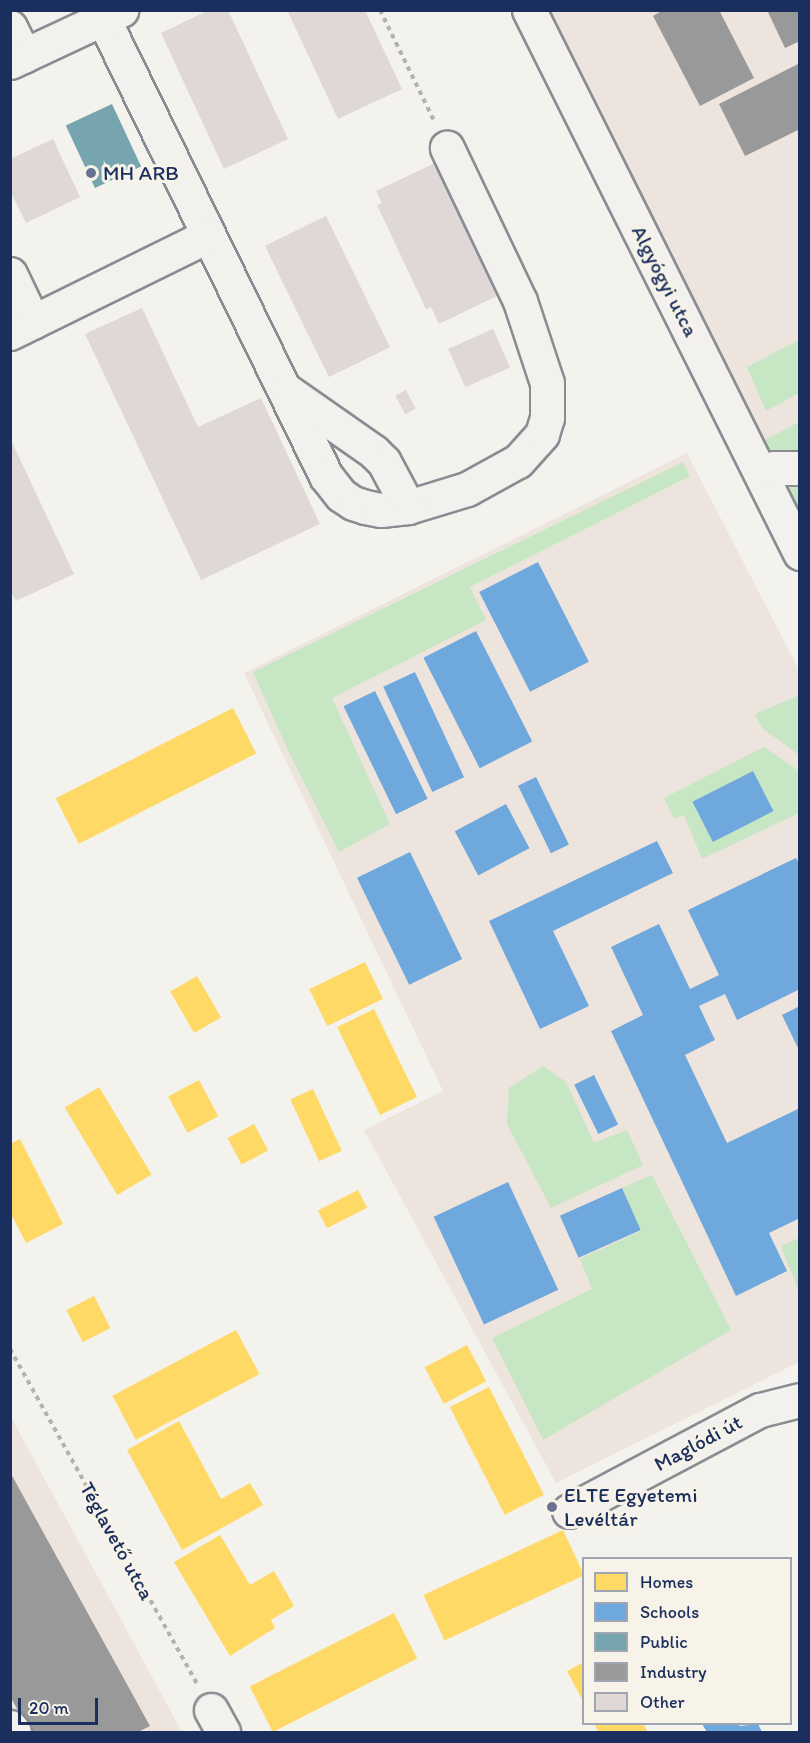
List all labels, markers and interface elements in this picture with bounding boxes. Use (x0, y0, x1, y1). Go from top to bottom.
place label: MH ARB (103, 160, 178, 186)
marker: MH ARB (84, 166, 98, 180)
street label: Algyógyi utca (626, 221, 704, 341)
street label: Maglódi út (650, 1409, 746, 1477)
street label: Téglavető utca (74, 1478, 160, 1604)
place label: ELTE Egyetemi Levéltár (564, 1482, 698, 1532)
marker: ELTE Egyetemi Levéltár (545, 1500, 559, 1514)
legend (582, 1557, 792, 1725)
text: Homes (640, 1571, 693, 1593)
text: Schools (640, 1601, 699, 1623)
text: Public (640, 1631, 688, 1653)
text: Industry (640, 1661, 707, 1683)
scale bar (21, 1686, 100, 1724)
text: Other (640, 1691, 685, 1713)
text: 20 m (29, 1697, 69, 1719)

